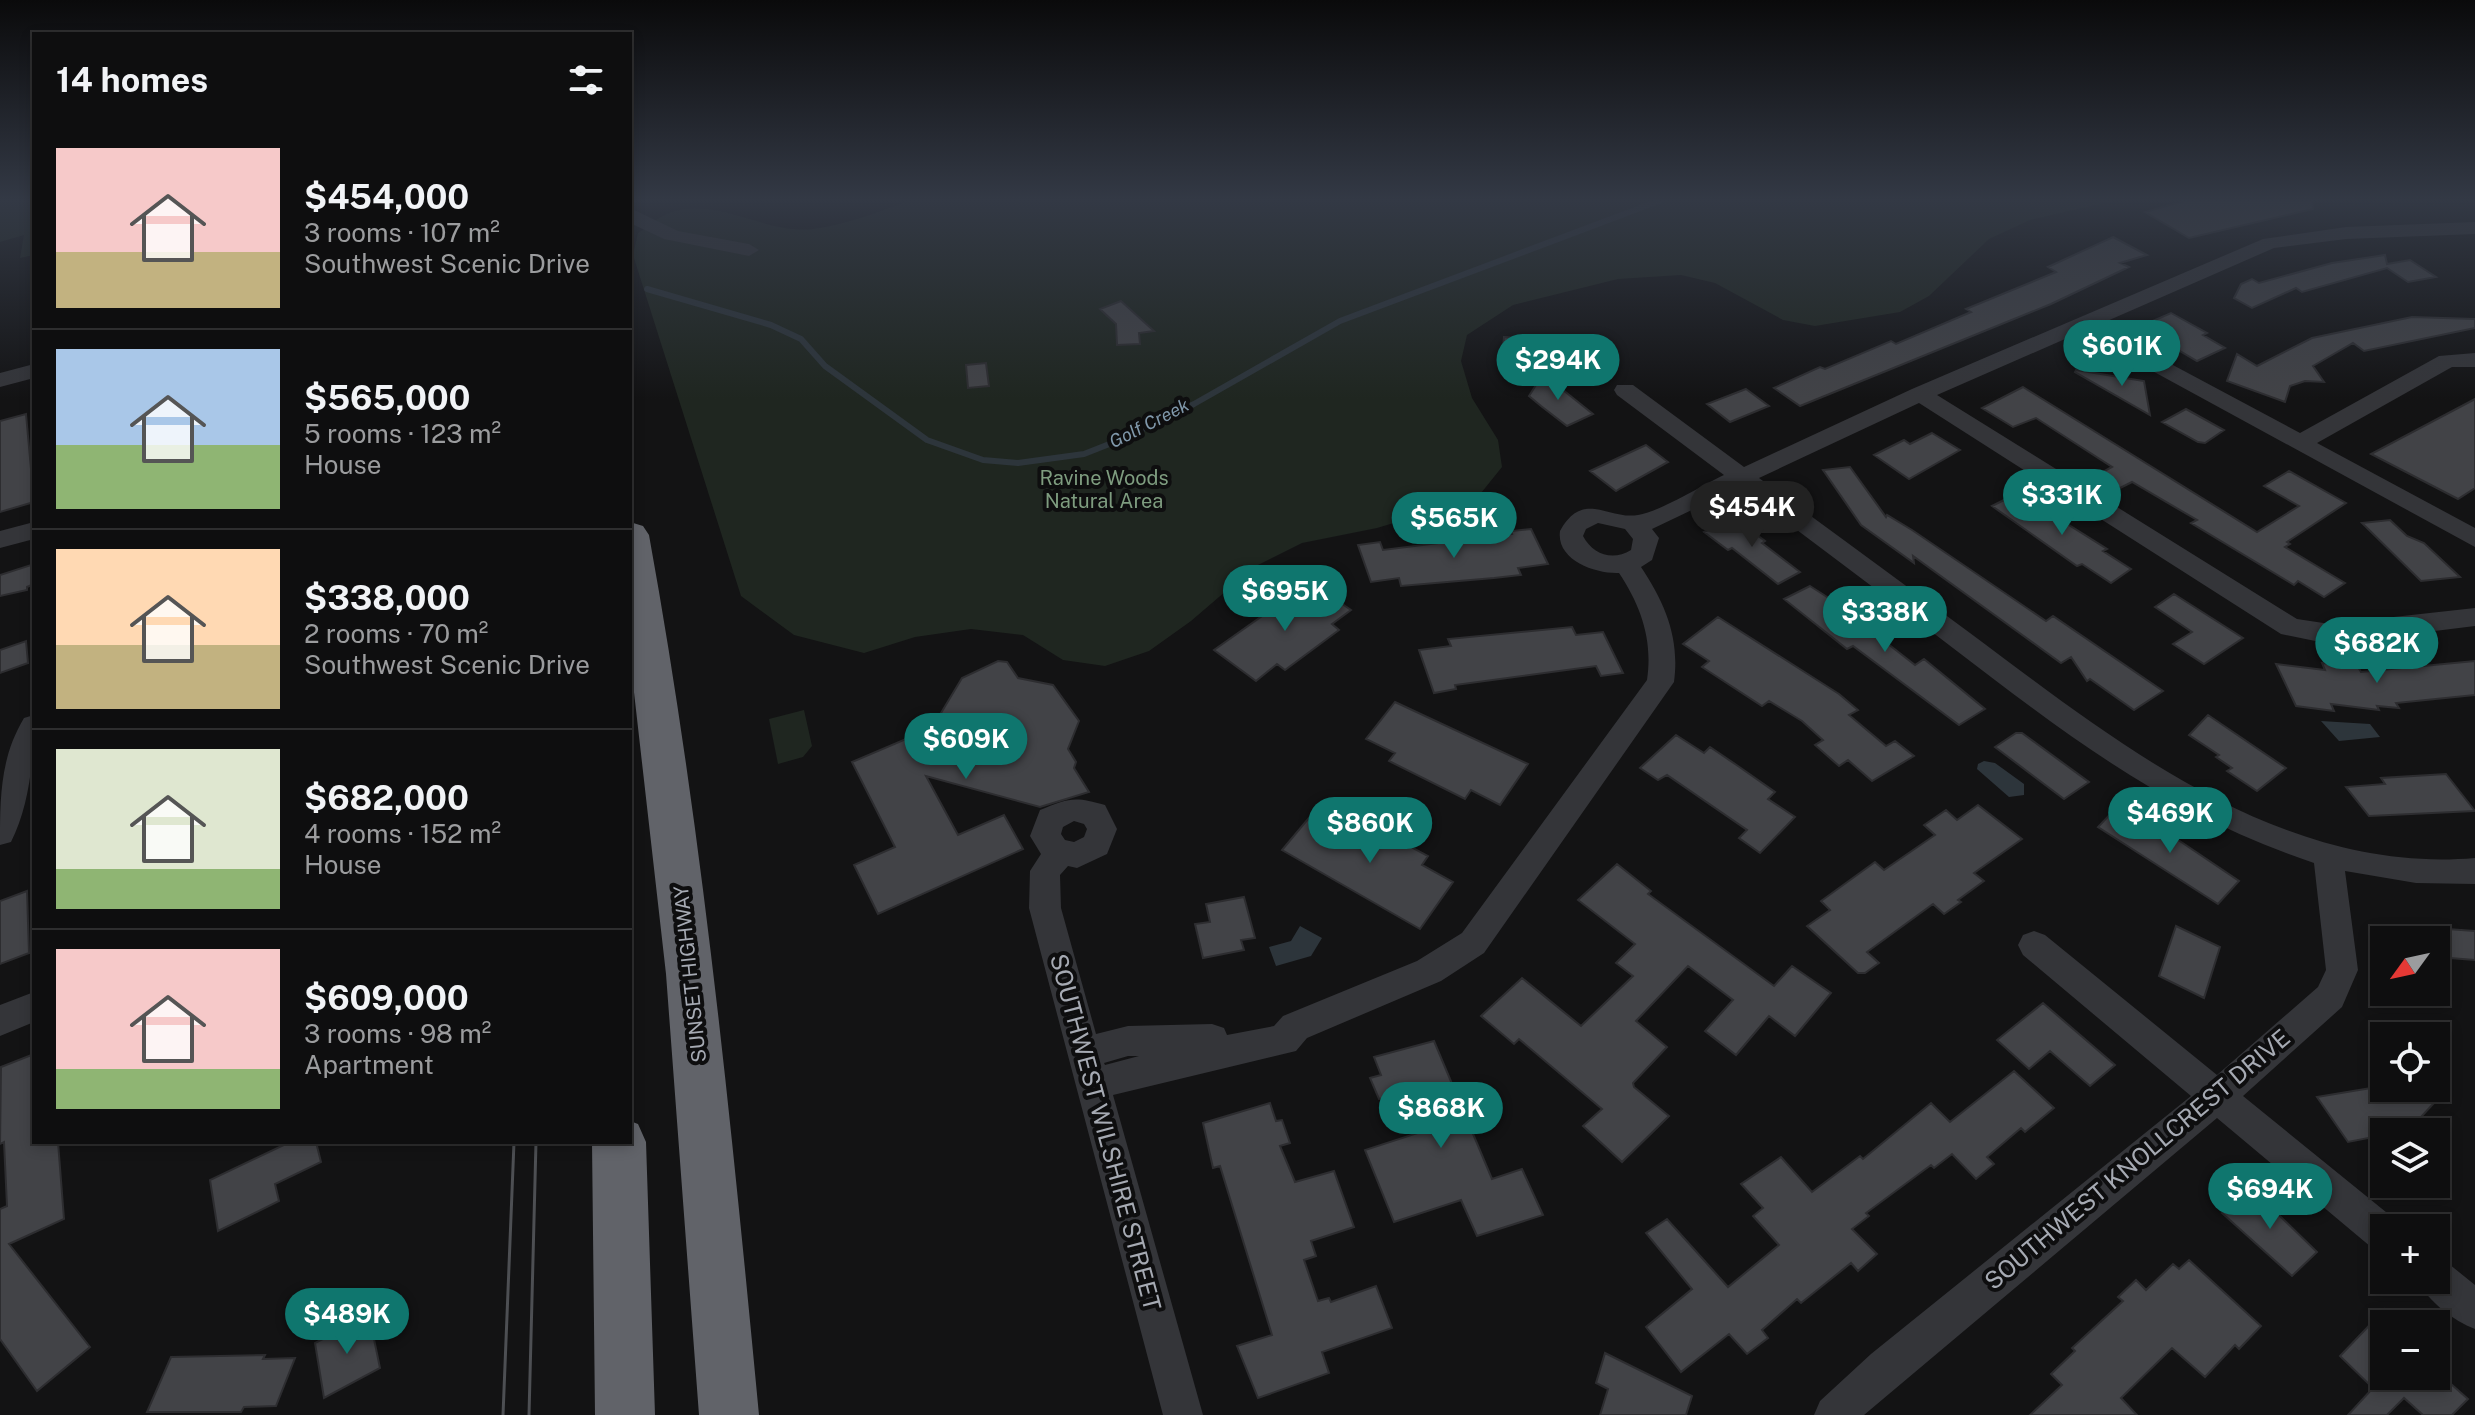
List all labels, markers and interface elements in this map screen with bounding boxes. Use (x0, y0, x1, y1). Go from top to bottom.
icon: filters (564, 58, 608, 102)
text: 14 homes (56, 60, 208, 100)
text: $454,000 (304, 177, 469, 217)
icon: home (120, 180, 216, 276)
text: 3 rooms · 107 m² (304, 217, 500, 248)
text: Southwest Scenic Drive (304, 248, 590, 279)
pin: $601K (2066, 320, 2178, 388)
text: $601K (2081, 330, 2163, 361)
pin: $294K (1502, 334, 1614, 402)
text: $294K (1515, 344, 1601, 375)
text: $565,000 (304, 378, 470, 418)
icon: home (120, 381, 216, 477)
water label: Golf Creek (1106, 394, 1193, 452)
text: 5 rooms · 123 m² (304, 418, 501, 449)
text: House (304, 449, 381, 480)
park label: Ravine Woods Natural Area (1039, 466, 1169, 513)
pin: $331K (2006, 469, 2118, 537)
text: $331K (2021, 479, 2103, 510)
pin: $454K (1696, 481, 1808, 549)
text: $454K (1708, 491, 1796, 522)
pin: $565K (1398, 492, 1510, 560)
text: $565K (1410, 502, 1498, 533)
pin: $695K (1229, 565, 1341, 633)
text: $695K (1241, 575, 1329, 606)
text: $338,000 (304, 578, 470, 618)
icon: home (120, 581, 216, 677)
pin: $338K (1829, 586, 1941, 654)
text: $338K (1841, 596, 1929, 627)
pin: $682K (2321, 617, 2433, 685)
text: 2 rooms · 70 m² (304, 618, 488, 649)
text: $682K (2333, 627, 2421, 658)
text: Southwest Scenic Drive (304, 649, 590, 680)
pin: $609K (910, 713, 1022, 781)
text: $609K (922, 723, 1010, 754)
text: $682,000 (304, 778, 469, 818)
icon: home (120, 781, 216, 877)
pin: $469K (2114, 787, 2226, 855)
pin: $860K (1314, 797, 1426, 865)
text: $469K (2126, 797, 2214, 828)
text: $860K (1326, 807, 1414, 838)
text: 4 rooms · 152 m² (304, 818, 501, 849)
text: House (304, 849, 381, 880)
street label: SUNSET HIGHWAY (669, 884, 711, 1064)
north arrow (2370, 926, 2450, 1006)
map controls (2370, 926, 2450, 1390)
street label: SOUTHWEST WILSHIRE STREET (1045, 950, 1167, 1314)
text: $609,000 (304, 978, 469, 1018)
icon: home (120, 981, 216, 1077)
text: 3 rooms · 98 m² (304, 1018, 491, 1049)
button: locate (2370, 1022, 2450, 1102)
street label: SOUTHWEST KNOLLCREST DRIVE (1979, 1023, 2295, 1295)
text: Apartment (304, 1049, 434, 1080)
pin: $868K (1385, 1082, 1497, 1150)
text: $868K (1397, 1092, 1485, 1123)
button: layers (2370, 1118, 2450, 1198)
pin: $694K (2214, 1163, 2326, 1231)
text: $694K (2226, 1173, 2314, 1204)
button: + (2370, 1214, 2450, 1294)
pin: $489K (291, 1288, 403, 1356)
text: $489K (303, 1298, 391, 1329)
button: − (2370, 1310, 2450, 1390)

